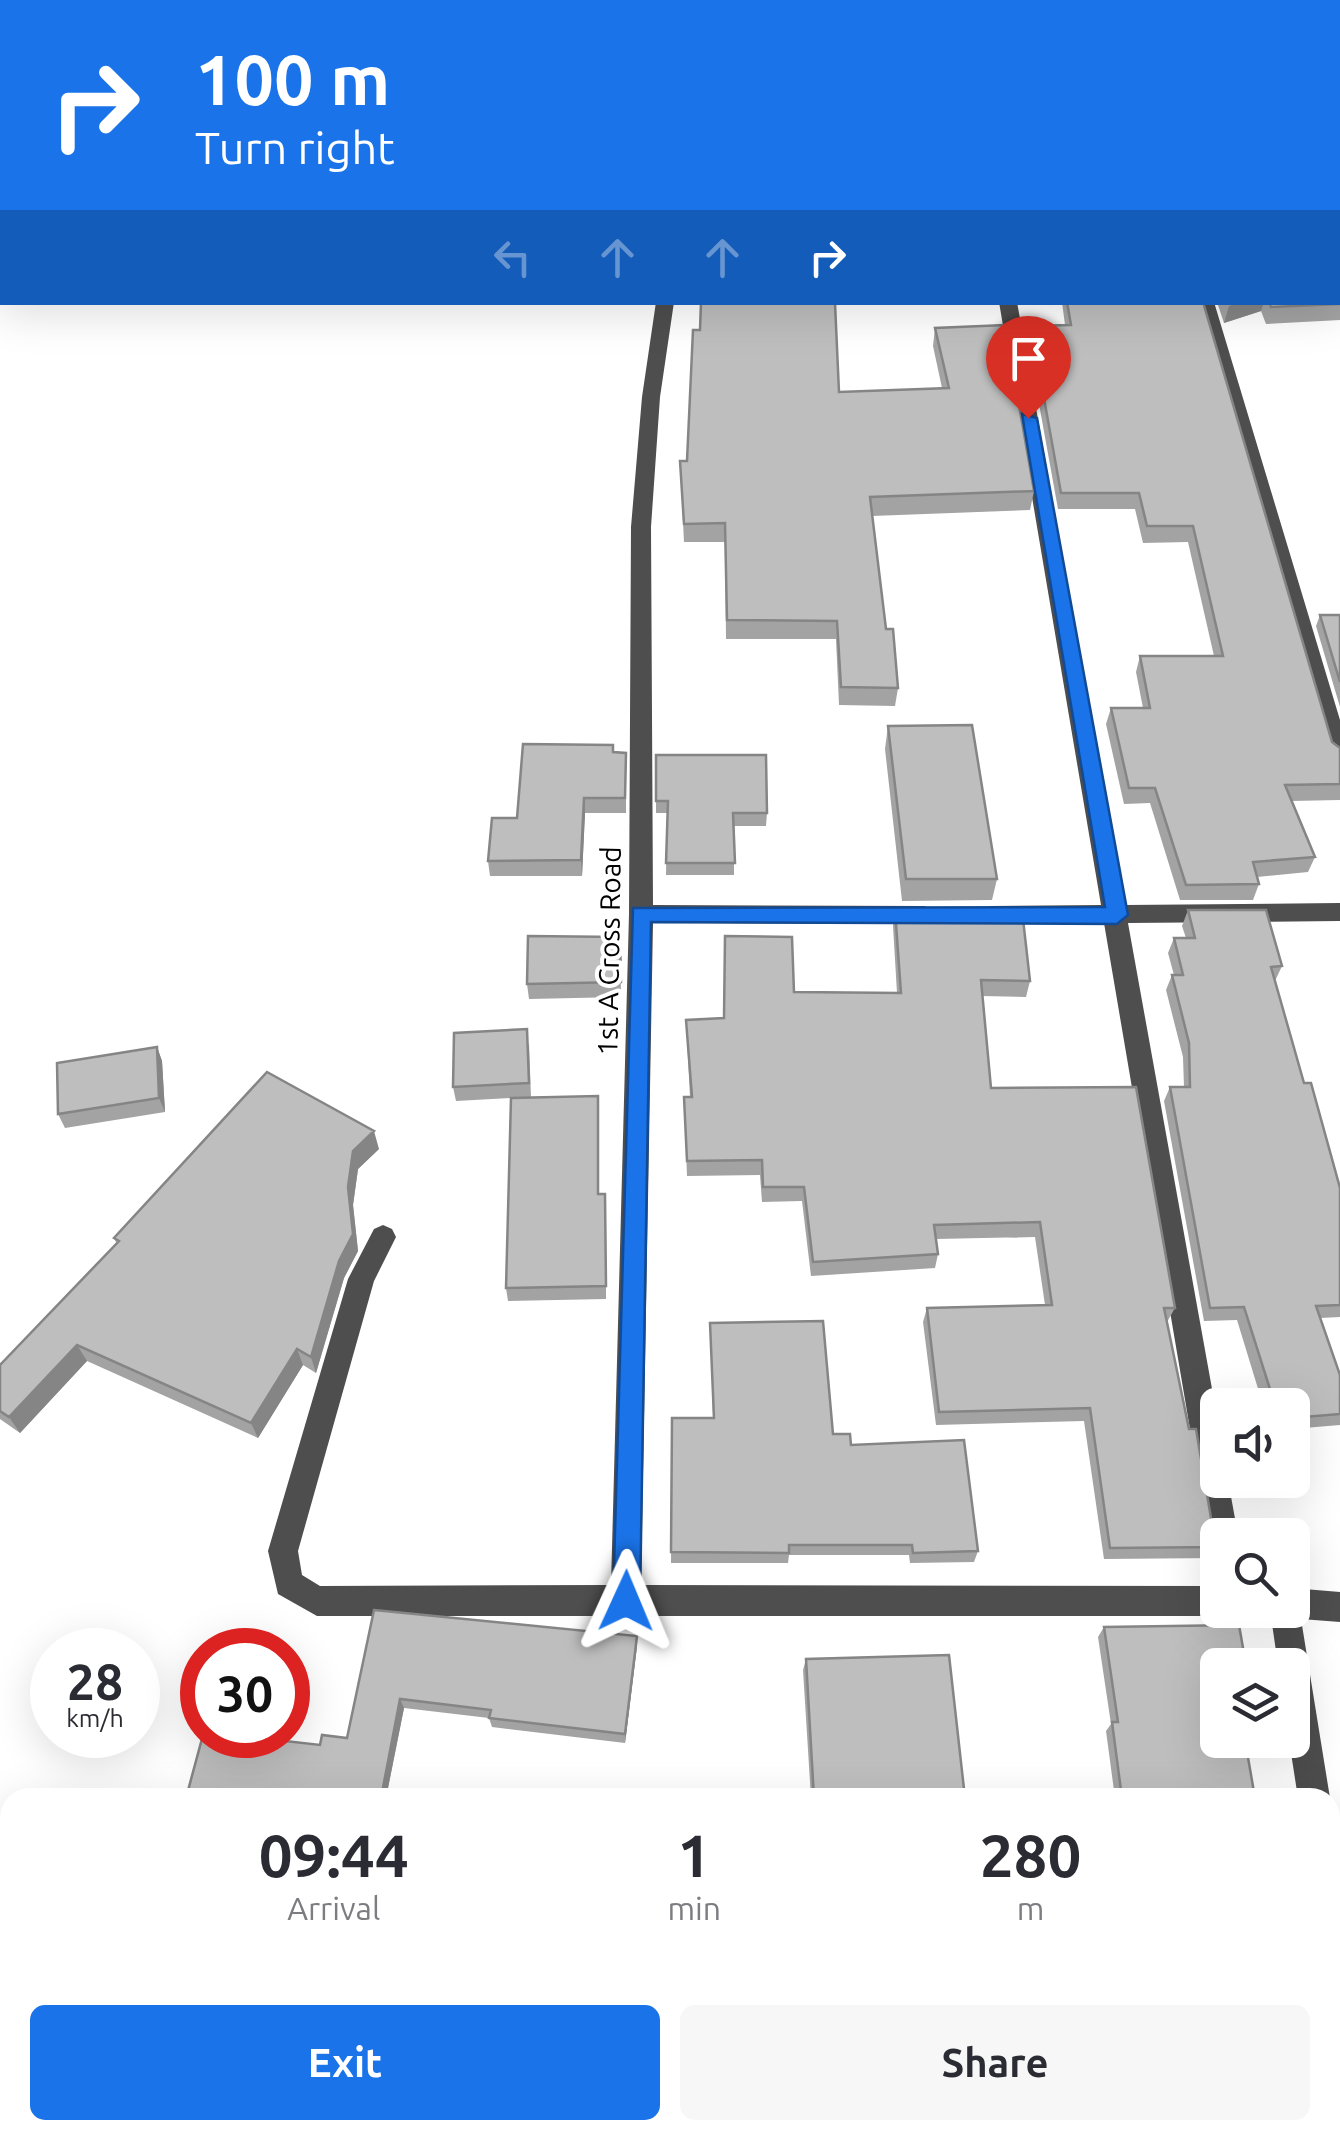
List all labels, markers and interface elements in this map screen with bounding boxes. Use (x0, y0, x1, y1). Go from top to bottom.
icon: right (30, 40, 160, 170)
text: 100 m (195, 40, 390, 118)
text: Turn right (195, 122, 395, 173)
icon: left (485, 230, 540, 285)
icon: ahead (590, 230, 645, 285)
icon: ahead (695, 230, 750, 285)
icon: right (800, 230, 855, 285)
pin (986, 316, 1071, 419)
icon: arrive (1001, 331, 1056, 386)
street label: 1st A Cross Road (591, 846, 626, 1056)
map controls (1200, 1388, 1310, 1758)
button: sound (1200, 1388, 1310, 1498)
button: search (1200, 1518, 1310, 1628)
position arrow (574, 1549, 678, 1653)
speed limit sign: 30 (180, 1628, 310, 1758)
button: layers (1200, 1648, 1310, 1758)
text: 28 (67, 1653, 123, 1709)
text: km/h (66, 1704, 124, 1732)
text: 09:44 (259, 1821, 409, 1888)
text: 1 (677, 1821, 711, 1888)
text: 280 (980, 1821, 1081, 1888)
text: Arrival (287, 1890, 380, 1926)
text: min (667, 1890, 721, 1926)
text: m (1017, 1890, 1044, 1926)
button: Exit (30, 2005, 660, 2120)
button: Share (680, 2005, 1310, 2120)

